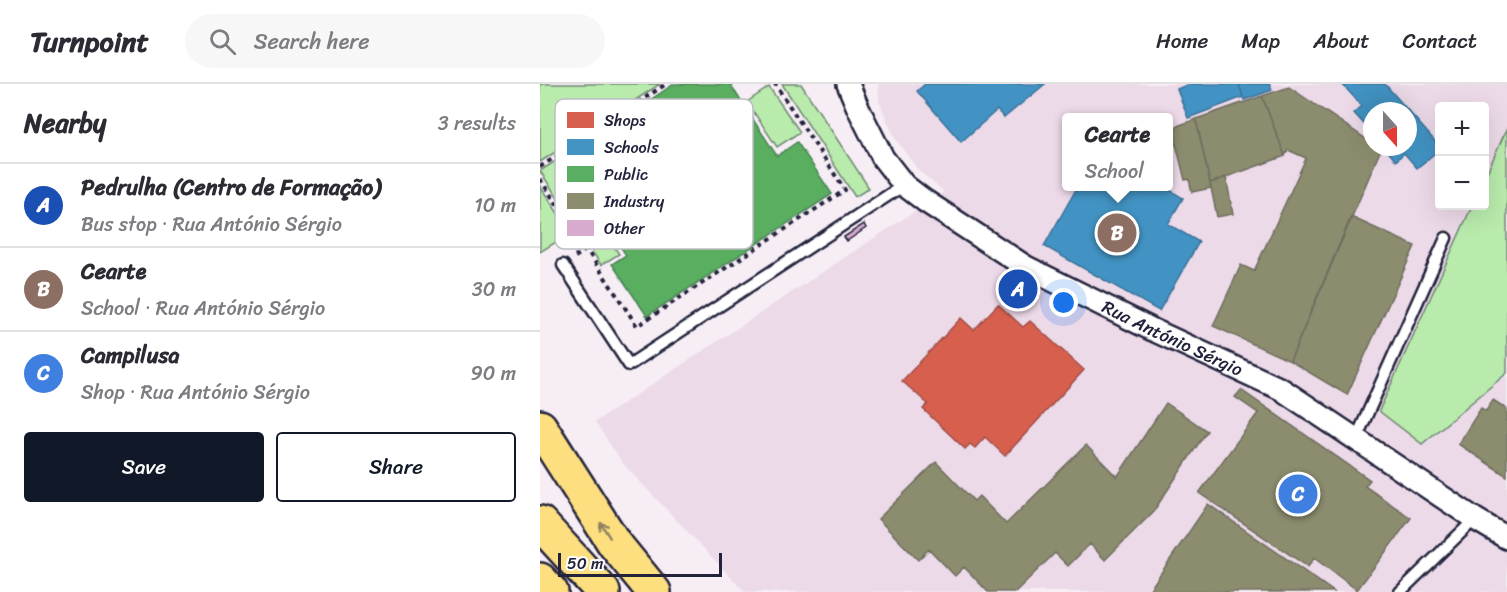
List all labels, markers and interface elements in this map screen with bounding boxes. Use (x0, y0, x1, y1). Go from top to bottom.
search box (185, 14, 605, 68)
text: Turnpoint (30, 17, 149, 66)
text: Search here (254, 22, 370, 61)
text: Home (1156, 22, 1208, 60)
text: Map (1241, 22, 1280, 60)
text: About (1313, 22, 1370, 60)
text: Contact (1403, 22, 1477, 60)
icon: search (206, 25, 239, 58)
legend (555, 99, 753, 249)
text: Nearby (24, 100, 106, 146)
north arrow (1363, 102, 1417, 156)
map controls (1435, 102, 1489, 210)
button: + (1435, 102, 1489, 156)
text: 3 results (438, 106, 516, 141)
text: Shops (604, 106, 646, 135)
popup (1062, 113, 1173, 191)
text: Cearte (1085, 115, 1150, 154)
text: Schools (604, 133, 659, 162)
text: School (1085, 154, 1144, 189)
button: − (1435, 156, 1489, 210)
text: Public (604, 160, 648, 189)
text: Pedrulha (Centro de Formação) (81, 168, 381, 207)
text: Industry (603, 187, 665, 216)
text: A (37, 188, 50, 223)
text: 10 m (474, 188, 516, 223)
text: Bus stop · Rua António Sérgio (81, 207, 342, 242)
pin: B (1098, 210, 1136, 256)
text: Other (604, 214, 646, 243)
text: Cearte (81, 252, 146, 291)
pin: A (998, 266, 1038, 312)
text: B (37, 272, 50, 307)
text: 30 m (472, 272, 516, 307)
your location (1049, 288, 1078, 317)
text: School · Rua António Sérgio (81, 291, 325, 326)
street label: Rua António Sérgio (1096, 291, 1248, 385)
text: Campilusa (81, 336, 180, 375)
text: C (37, 356, 50, 391)
text: 90 m (471, 356, 516, 391)
text: Shop · Rua António Sérgio (81, 375, 310, 410)
button: Save (24, 432, 264, 502)
button: Share (276, 432, 516, 502)
pin: C (1278, 472, 1317, 516)
one-way arrow (599, 522, 611, 539)
text: 50 m (567, 549, 603, 578)
scale bar (558, 550, 722, 578)

